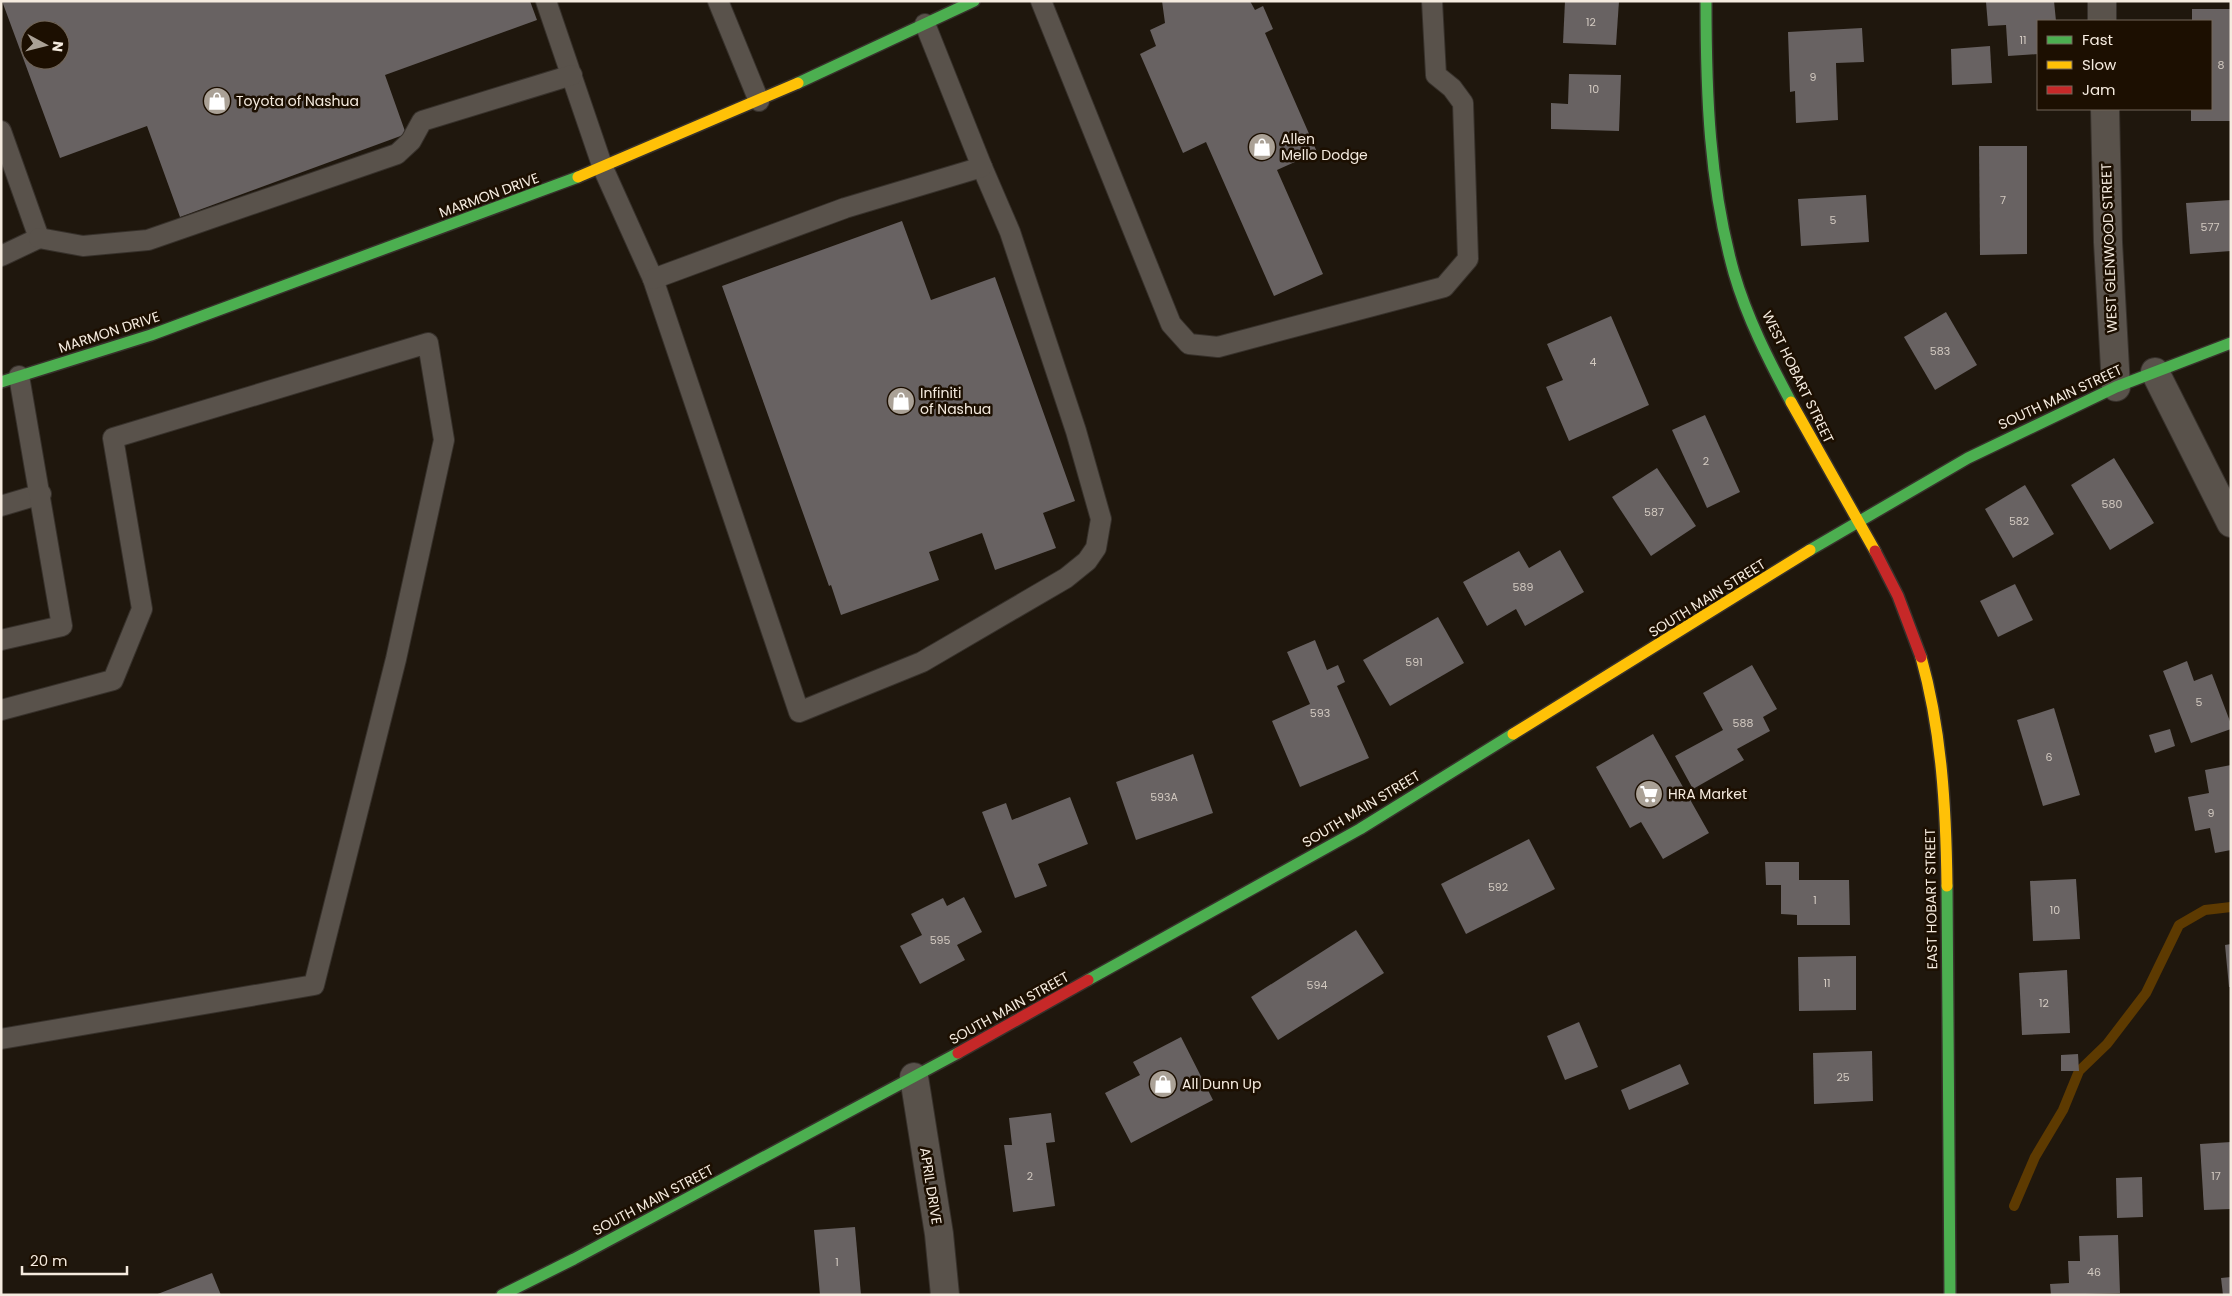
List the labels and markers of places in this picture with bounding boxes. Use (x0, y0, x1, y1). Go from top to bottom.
shop icon: Toyota of Nashua (202, 86, 232, 116)
place label: Toyota of Nashua (236, 91, 359, 111)
place label: Allen Mello Dodge (1281, 129, 1368, 165)
shop icon: Allen Mello Dodge (1247, 132, 1277, 162)
place label: Infiniti of Nashua (920, 383, 991, 419)
shop icon: Infiniti of Nashua (886, 386, 916, 416)
supermarket icon: HRA Market (1634, 779, 1664, 809)
place label: HRA Market (1668, 784, 1747, 804)
shop icon: All Dunn Up (1148, 1069, 1178, 1099)
place label: All Dunn Up (1182, 1074, 1262, 1094)

